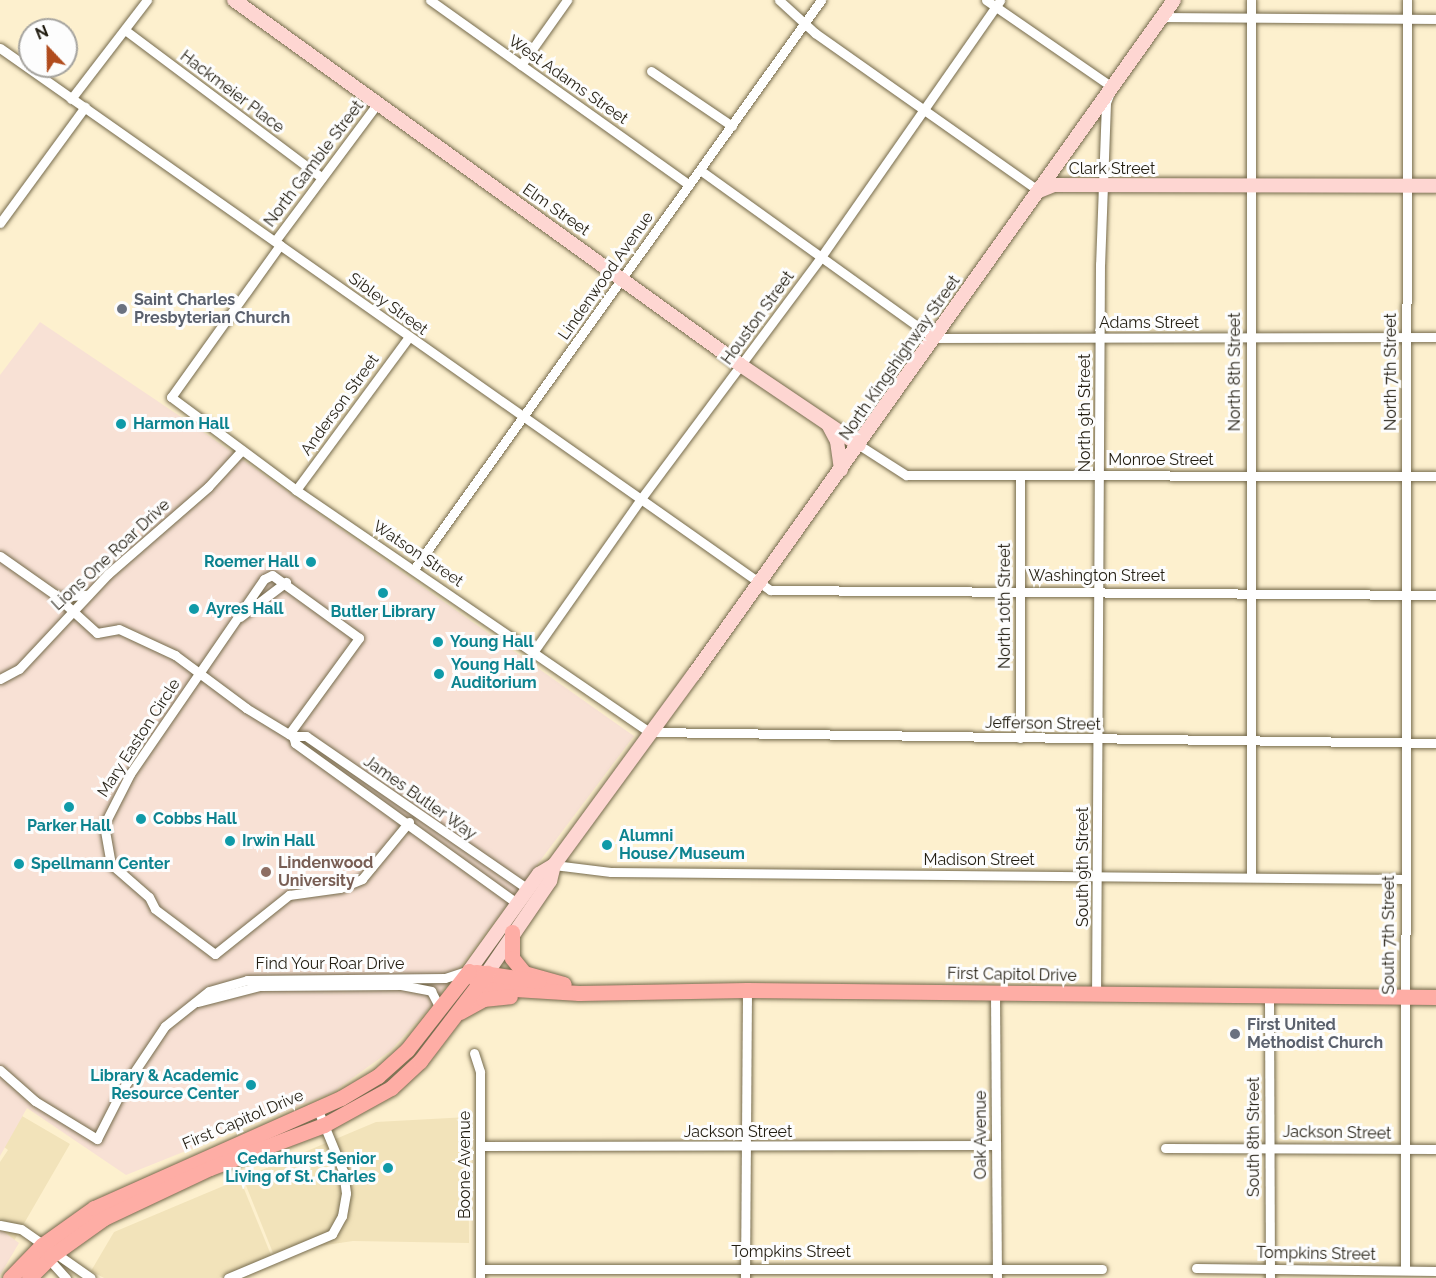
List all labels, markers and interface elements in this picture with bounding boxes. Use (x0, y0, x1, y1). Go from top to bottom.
north arrow (18, 18, 78, 78)
text: N (33, 22, 51, 44)
street label: West Adams Street (504, 31, 632, 129)
street label: Hackmeier Place (176, 47, 288, 137)
street label: North Gamble Street (260, 97, 368, 231)
street label: Clark Street (1069, 159, 1155, 179)
street label: Elm Street (519, 180, 593, 240)
street label: Lindenwood Avenue (554, 208, 658, 344)
street label: Houston Street (718, 267, 798, 369)
street label: Sibley Street (344, 269, 432, 339)
street label: North Kingshighway Street (836, 272, 964, 444)
place label: Saint Charles Presbyterian Church (134, 290, 290, 328)
marker: Saint Charles Presbyterian Church (115, 302, 129, 316)
street label: Adams Street (1099, 313, 1199, 333)
street label: North 8th Street (1225, 313, 1245, 431)
street label: North 7th Street (1381, 313, 1401, 431)
street label: Anderson Street (297, 351, 383, 459)
street label: North 9th Street (1075, 354, 1095, 472)
place label: Harmon Hall (133, 414, 229, 434)
marker: Harmon Hall (114, 417, 128, 431)
street label: Monroe Street (1108, 450, 1214, 470)
street label: Lions One Roar Drive (48, 495, 174, 615)
street label: Watson Street (369, 517, 467, 591)
street label: North 10th Street (995, 543, 1015, 669)
place label: Roemer Hall (204, 552, 299, 572)
marker: Roemer Hall (304, 555, 318, 569)
street label: Washington Street (1029, 566, 1165, 586)
marker: Butler Library (376, 586, 390, 600)
place label: Ayres Hall (206, 599, 284, 619)
marker: Ayres Hall (187, 602, 201, 616)
place label: Butler Library (330, 602, 436, 622)
place label: Young Hall (450, 632, 533, 652)
marker: Young Hall (431, 635, 445, 649)
place label: Young Hall Auditorium (451, 655, 537, 693)
marker: Young Hall Auditorium (432, 667, 446, 681)
street label: Mary Easton Circle (93, 675, 185, 801)
street label: Jefferson Street (985, 713, 1101, 735)
street label: James Butler Way (360, 752, 480, 844)
marker: Parker Hall (62, 800, 76, 814)
street label: South 9th Street (1073, 807, 1093, 927)
place label: Cobbs Hall (153, 809, 237, 829)
marker: Cobbs Hall (134, 812, 148, 826)
place label: Parker Hall (27, 816, 111, 836)
place label: Alumni House/Museum (619, 826, 745, 864)
place label: Irwin Hall (242, 831, 315, 851)
marker: Irwin Hall (223, 834, 237, 848)
marker: Alumni House/Museum (600, 838, 614, 852)
street label: Madison Street (923, 850, 1035, 870)
place label: Lindenwood University (278, 853, 373, 891)
place label: Spellmann Center (31, 854, 170, 874)
marker: Spellmann Center (12, 857, 26, 871)
marker: Lindenwood University (259, 865, 273, 879)
street label: South 7th Street (1379, 875, 1399, 995)
street label: Find Your Roar Drive (255, 954, 405, 974)
street label: First Capitol Drive (947, 964, 1077, 986)
place label: First United Methodist Church (1247, 1015, 1383, 1053)
marker: First United Methodist Church (1228, 1027, 1242, 1041)
place label: Library & Academic Resource Center (89, 1066, 239, 1104)
street label: South 8th Street (1244, 1077, 1264, 1197)
marker: Library & Academic Resource Center (244, 1078, 258, 1092)
street label: First Capitol Drive (179, 1086, 307, 1154)
street label: Oak Avenue (971, 1090, 991, 1180)
street label: Boone Avenue (455, 1111, 475, 1219)
street label: Jackson Street (684, 1122, 792, 1142)
street label: Jackson Street (1283, 1122, 1391, 1144)
place label: Cedarhurst Senior Living of St. Charles (225, 1149, 376, 1187)
marker: Cedarhurst Senior Living of St. Charles (381, 1161, 395, 1175)
street label: Tompkins Street (731, 1242, 851, 1262)
street label: Tompkins Street (1256, 1243, 1376, 1265)

